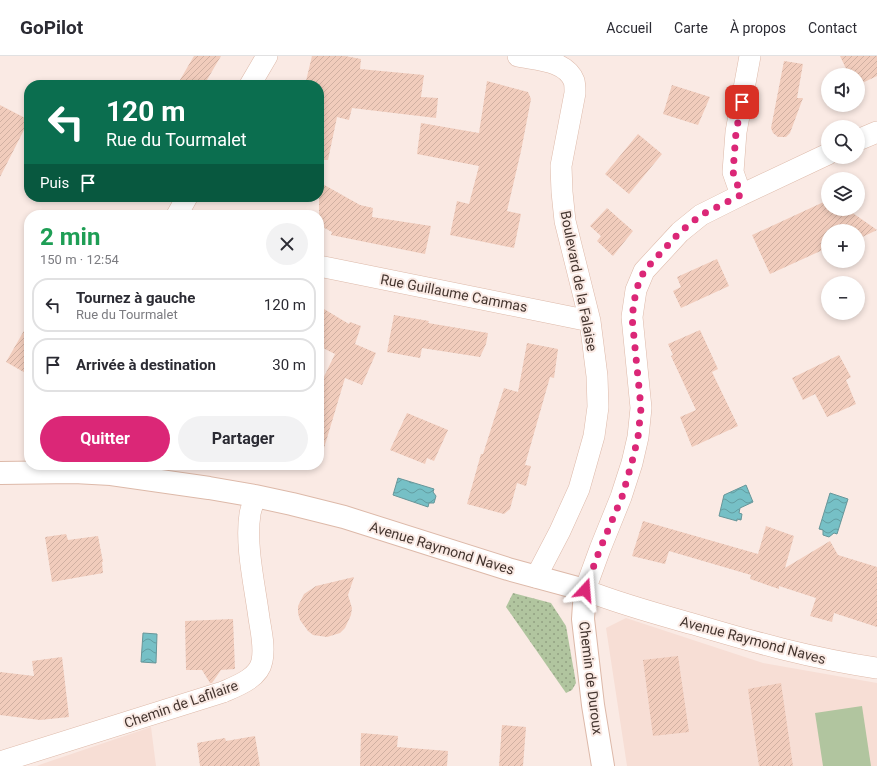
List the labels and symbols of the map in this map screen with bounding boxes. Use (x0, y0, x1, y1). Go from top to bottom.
pin (725, 85, 759, 119)
street label: Boulevard de la Falaise (558, 209, 600, 353)
street label: Rue Guillaume Cammas (379, 271, 529, 315)
street label: Avenue Raymond Naves (368, 518, 516, 578)
position arrow (564, 569, 606, 611)
street label: Avenue Raymond Naves (678, 613, 828, 667)
street label: Chemin de Duroux (576, 620, 606, 736)
street label: Chemin de Lafilaire (122, 677, 240, 731)

